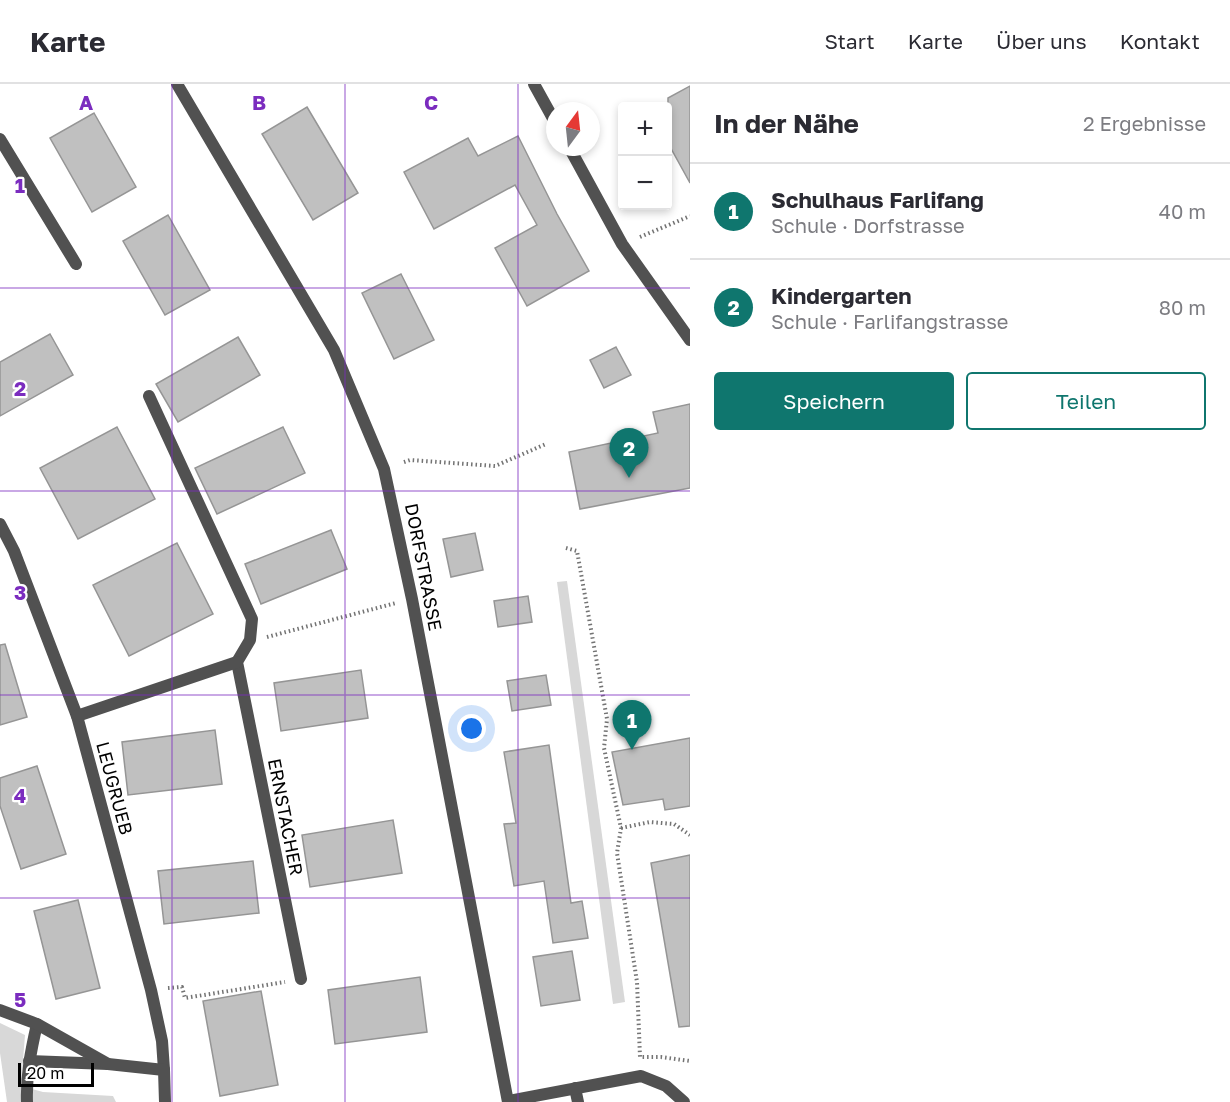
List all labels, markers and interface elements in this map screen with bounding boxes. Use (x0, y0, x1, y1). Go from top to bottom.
text: Karte (30, 25, 105, 58)
text: Start (824, 28, 875, 54)
text: Karte (908, 28, 963, 54)
text: Über uns (996, 28, 1087, 54)
text: Kontakt (1120, 28, 1200, 54)
text: A (79, 90, 93, 114)
text: B (252, 90, 266, 114)
text: C (424, 90, 438, 114)
north arrow (546, 102, 600, 156)
map controls (618, 102, 672, 210)
button: + (618, 102, 672, 156)
text: In der Nähe (714, 108, 859, 139)
text: 2 Ergebnisse (1083, 111, 1206, 135)
button: − (618, 156, 672, 210)
text: 1 (15, 173, 25, 197)
text: Schulhaus Farlifang (771, 186, 984, 213)
text: 1 (728, 199, 739, 223)
text: 40 m (1159, 199, 1206, 223)
text: Schule · Dorfstrasse (771, 213, 965, 237)
text: Kindergarten (771, 282, 911, 309)
text: 2 (727, 295, 740, 319)
text: 80 m (1159, 295, 1206, 319)
text: Schule · Farlifangstrasse (771, 309, 1008, 333)
button: Speichern (714, 372, 954, 430)
button: Teilen (966, 372, 1206, 430)
text: 2 (14, 376, 26, 400)
pin: 2 (610, 428, 648, 478)
street label: DORFSTRASSE (401, 501, 447, 633)
text: 3 (14, 580, 26, 604)
pin: 1 (612, 700, 652, 750)
your location (457, 714, 486, 743)
street label: LEUGRUEB (92, 739, 138, 837)
street label: ERNSTACHER (264, 757, 308, 877)
text: 4 (14, 783, 26, 807)
text: 5 (14, 987, 26, 1011)
scale bar (18, 1060, 94, 1088)
text: 20 m (27, 1063, 64, 1083)

